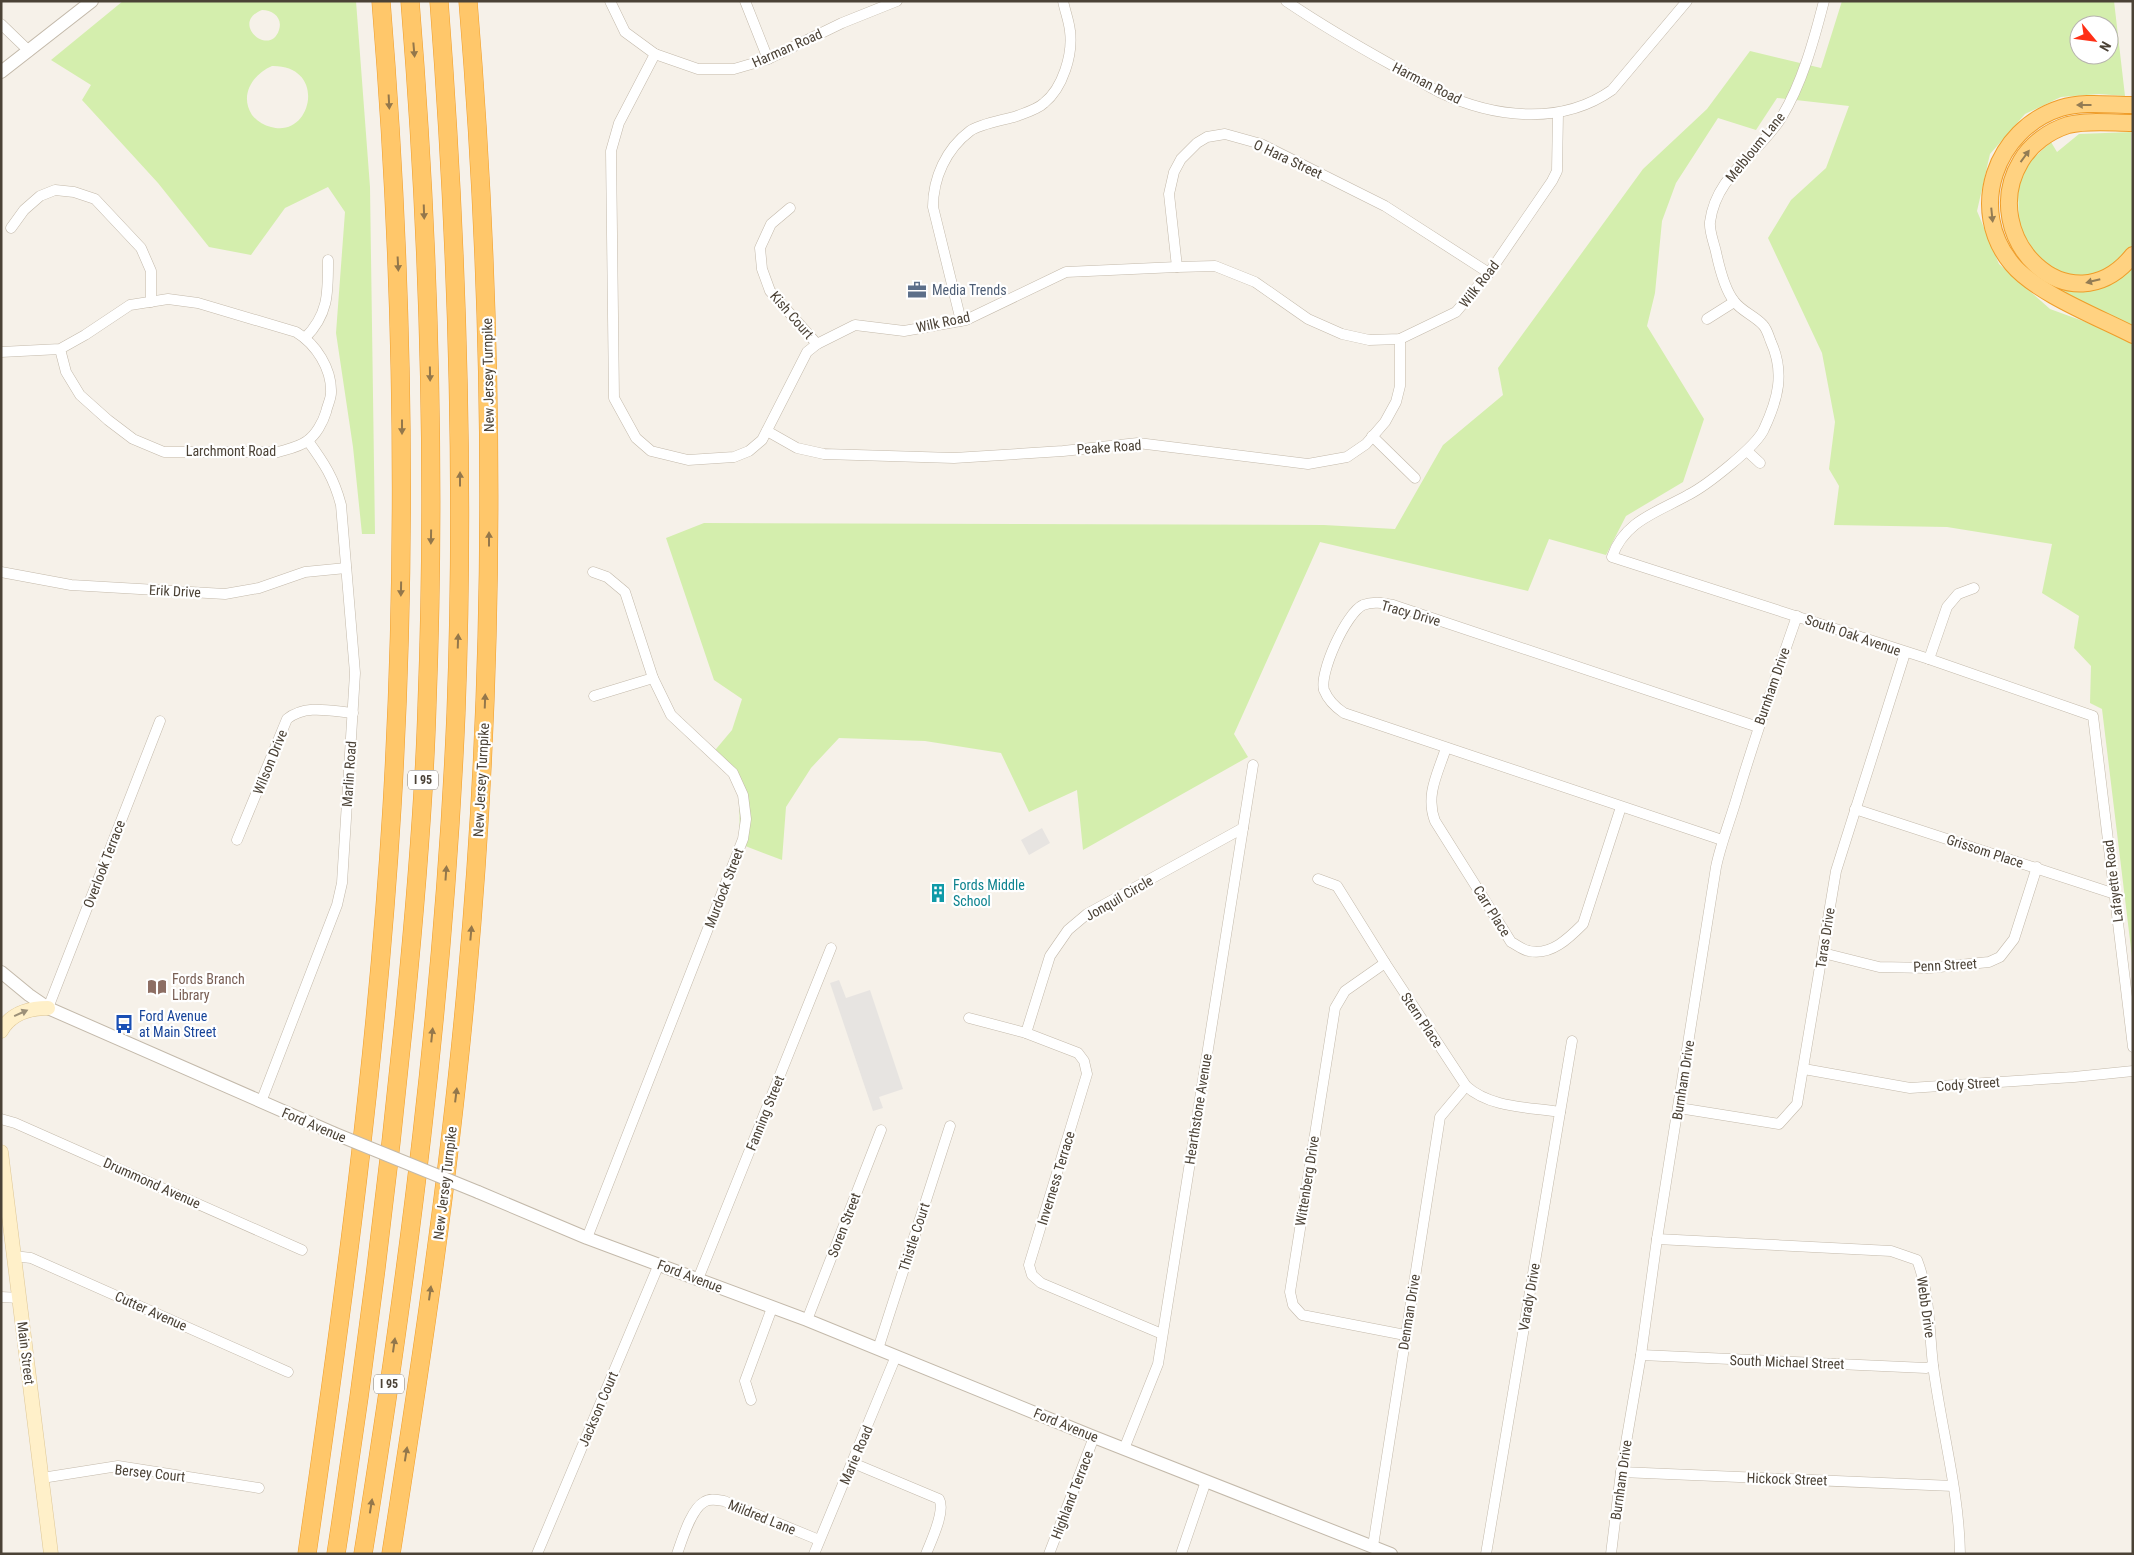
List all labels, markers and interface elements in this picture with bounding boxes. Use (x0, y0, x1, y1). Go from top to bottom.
north arrow (2069, 15, 2119, 65)
street label: Harman Road (749, 25, 825, 71)
text: N (2096, 39, 2114, 54)
one-way arrow (410, 42, 418, 58)
street label: Harman Road (1390, 59, 1464, 107)
one-way arrow (385, 94, 393, 110)
one-way arrow (2076, 101, 2092, 109)
street label: Melbloum Lane (1722, 109, 1788, 185)
street label: O Hara Street (1251, 136, 1325, 182)
one-way arrow (2020, 149, 2030, 163)
one-way arrow (421, 204, 429, 220)
one-way arrow (1988, 207, 1996, 223)
one-way arrow (394, 257, 402, 273)
street label: Wilk Road (1456, 258, 1502, 310)
one-way arrow (2085, 277, 2101, 285)
office icon: Media Trends (906, 279, 928, 301)
place label: Media Trends (932, 282, 1007, 298)
street label: Kish Court (767, 288, 817, 342)
street label: Wilk Road (915, 308, 971, 336)
street label: New Jersey Turnpike (479, 317, 497, 432)
one-way arrow (426, 367, 434, 383)
one-way arrow (398, 419, 406, 435)
street label: Peake Road (1076, 437, 1142, 457)
street label: Larchmont Road (186, 443, 276, 459)
one-way arrow (456, 470, 464, 486)
one-way arrow (427, 529, 435, 545)
one-way arrow (485, 531, 493, 547)
street label: Erik Drive (149, 582, 202, 600)
one-way arrow (397, 582, 405, 598)
street label: Tracy Drive (1380, 597, 1443, 629)
street label: South Oak Avenue (1803, 611, 1903, 659)
one-way arrow (454, 633, 462, 649)
street label: Burnham Drive (1751, 645, 1793, 727)
one-way arrow (482, 693, 490, 709)
street label: New Jersey Turnpike (470, 722, 492, 837)
street label: Wilson Drive (250, 727, 290, 797)
street label: Marlin Road (339, 740, 359, 808)
road number: I 95 (408, 770, 438, 790)
street label: Overlook Terrace (80, 817, 128, 910)
street label: Grissom Place (1944, 831, 2026, 871)
street label: Lafayette Road (2100, 839, 2126, 923)
street label: Murdock Street (701, 846, 747, 930)
one-way arrow (443, 865, 451, 881)
street label: Jonquil Circle (1082, 872, 1156, 924)
place label: Fords Middle School (953, 877, 1025, 909)
building icon: Fords Middle School (927, 882, 949, 904)
street label: Carr Place (1470, 883, 1514, 940)
street label: Taras Drive (1812, 906, 1838, 970)
one-way arrow (467, 925, 475, 941)
street label: Penn Street (1913, 955, 1977, 975)
place label: Fords Branch Library (172, 971, 245, 1003)
library icon: Fords Branch Library (146, 976, 168, 998)
street label: Stern Place (1398, 989, 1446, 1051)
place label: Ford Avenue at Main Street (139, 1008, 216, 1040)
one-way arrow (14, 1009, 28, 1017)
bus stop icon: Ford Avenue at Main Street (113, 1013, 135, 1035)
one-way arrow (428, 1027, 436, 1043)
street label: Burnham Drive (1669, 1039, 1697, 1121)
street label: Hearthstone Avenue (1181, 1052, 1215, 1165)
street label: Fanning Street (743, 1073, 787, 1153)
street label: Cody Street (1936, 1074, 2000, 1094)
one-way arrow (452, 1087, 460, 1103)
street label: Ford Avenue (279, 1104, 349, 1146)
street label: New Jersey Turnpike (430, 1125, 460, 1241)
street label: Inverness Terrace (1034, 1129, 1078, 1227)
street label: Wittenberg Drive (1292, 1134, 1322, 1227)
street label: Drummond Avenue (101, 1154, 203, 1212)
street label: Soren Street (824, 1190, 864, 1260)
street label: Thistle Court (895, 1201, 933, 1273)
street label: Ford Avenue (655, 1256, 725, 1296)
street label: Varady Drive (1515, 1261, 1543, 1332)
street label: Denman Drive (1395, 1273, 1423, 1351)
street label: Webb Drive (1914, 1275, 1938, 1339)
one-way arrow (426, 1285, 434, 1301)
street label: Cutter Avenue (112, 1288, 190, 1334)
street label: Main Street (14, 1321, 38, 1385)
one-way arrow (390, 1336, 398, 1352)
street label: South Michael Street (1729, 1352, 1845, 1372)
street label: Jackson Court (575, 1369, 621, 1449)
road number: I 95 (374, 1375, 404, 1394)
street label: Ford Avenue (1031, 1405, 1101, 1445)
street label: Marie Road (836, 1423, 876, 1487)
street label: Burnham Drive (1607, 1439, 1635, 1521)
one-way arrow (403, 1445, 411, 1461)
street label: Highland Terrace (1048, 1448, 1096, 1541)
street label: Bersey Court (114, 1461, 186, 1485)
street label: Hickock Street (1746, 1470, 1828, 1488)
street label: Mildred Lane (726, 1496, 799, 1538)
one-way arrow (368, 1497, 376, 1513)

